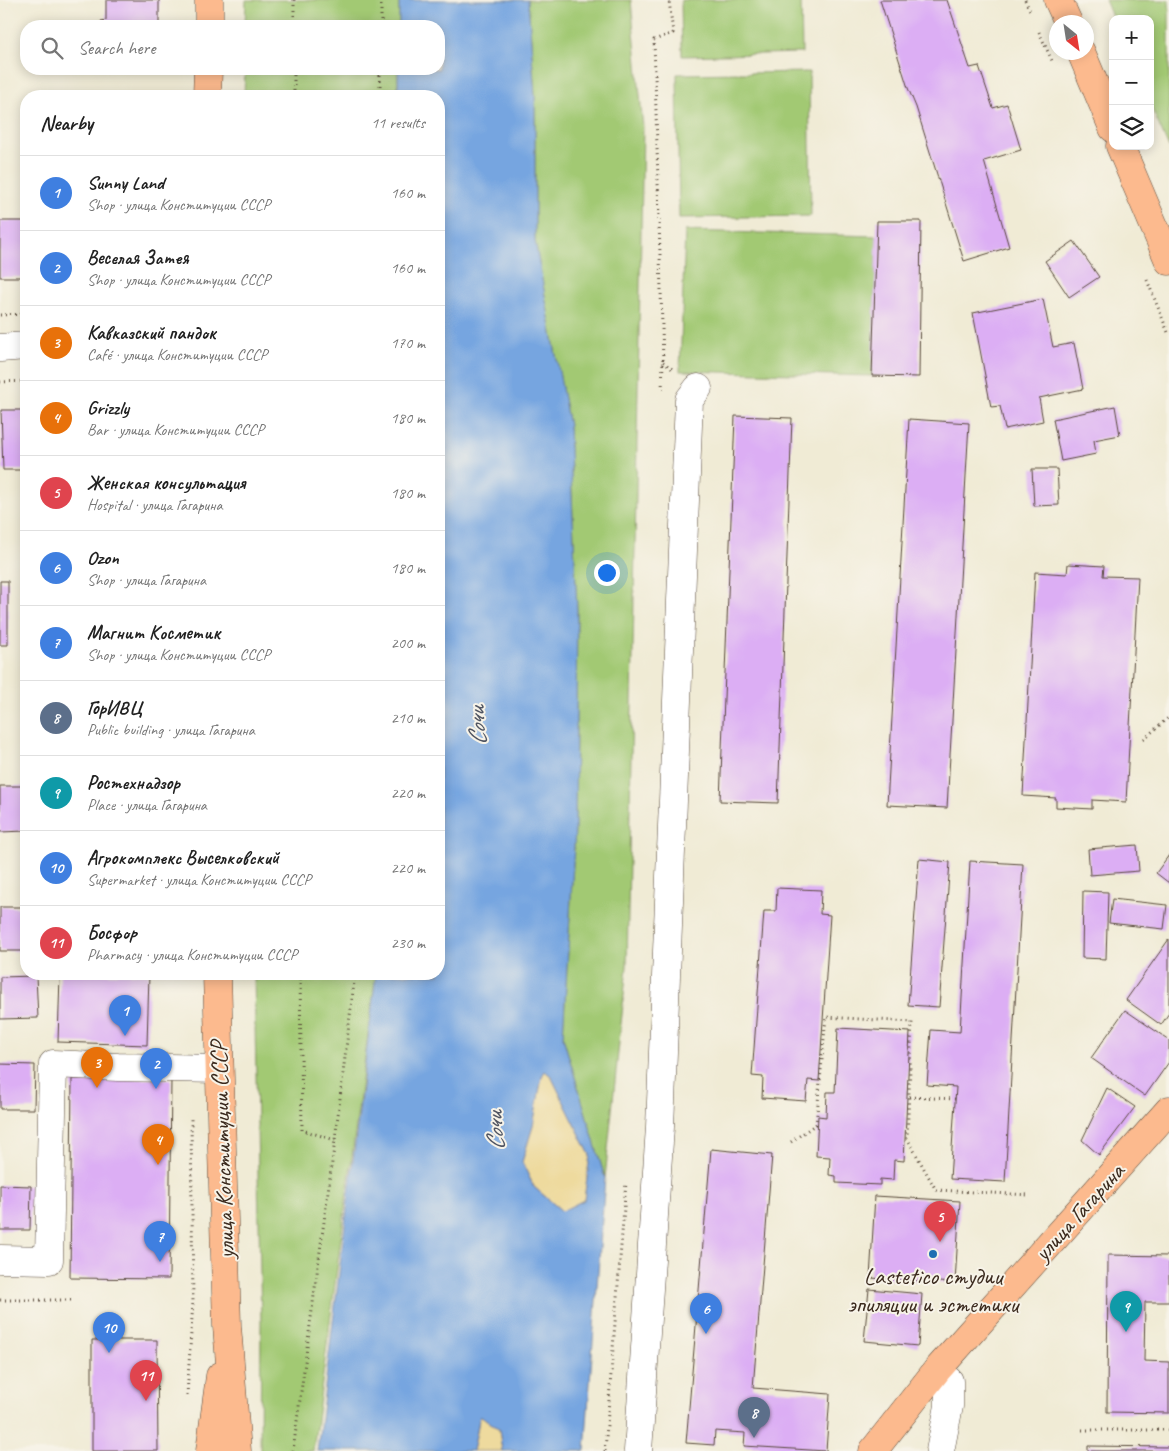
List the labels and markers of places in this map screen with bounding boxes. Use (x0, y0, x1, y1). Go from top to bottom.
pin: 1 (109, 995, 141, 1036)
pin: 3 (81, 1047, 113, 1088)
pin: 2 (140, 1048, 172, 1089)
pin: 4 (142, 1124, 174, 1165)
pin: 5 (924, 1201, 956, 1242)
pin: 7 (144, 1221, 176, 1262)
marker: Lastetico студии эпиляции и эстетики (927, 1248, 939, 1260)
place label: Lastetico студии эпиляции и эстетики (848, 1261, 1020, 1319)
pin: 9 (1110, 1291, 1142, 1332)
pin: 6 (690, 1293, 722, 1334)
pin: 10 (93, 1312, 125, 1353)
pin: 11 (130, 1360, 162, 1401)
pin: 8 (738, 1397, 770, 1438)

